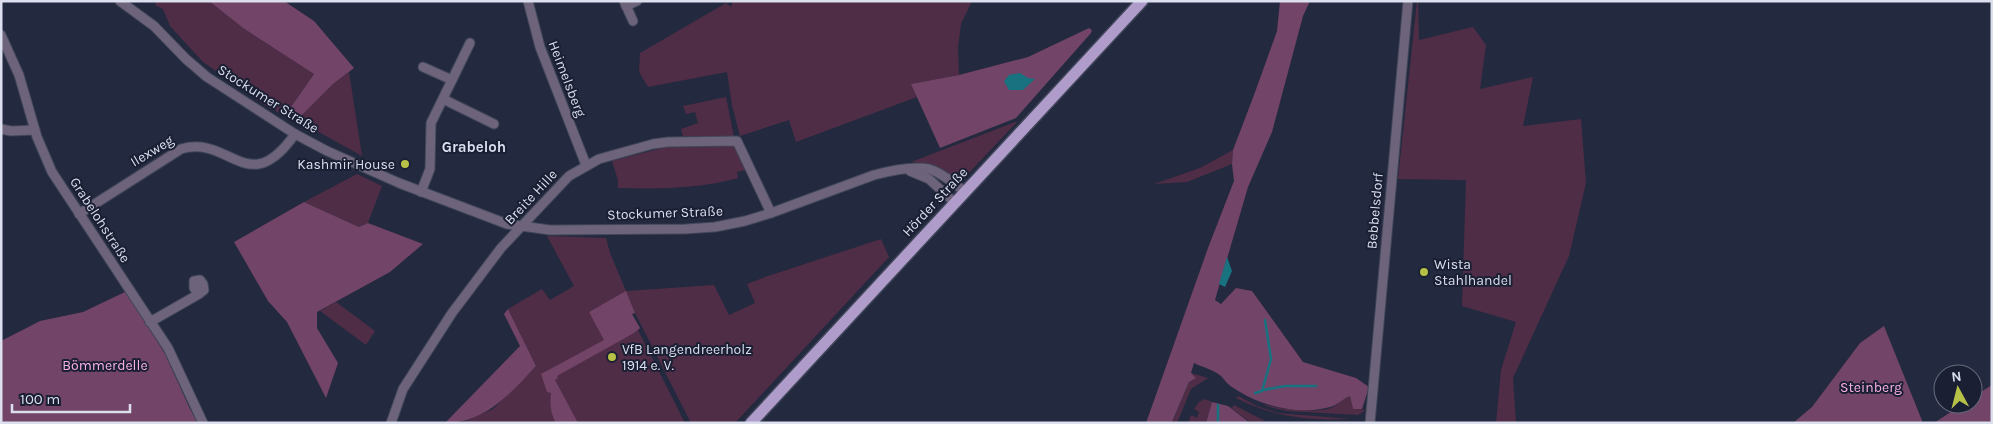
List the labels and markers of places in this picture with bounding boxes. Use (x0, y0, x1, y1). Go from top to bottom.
place label: Kashmir House (297, 156, 395, 173)
marker: Kashmir House (399, 158, 411, 170)
place label: Wista Stahlhandel (1434, 256, 1512, 289)
marker: Wista Stahlhandel (1418, 266, 1430, 278)
place label: VfB Langendreerholz 1914 e. V. (622, 341, 752, 374)
marker: VfB Langendreerholz 1914 e. V. (606, 351, 618, 363)

